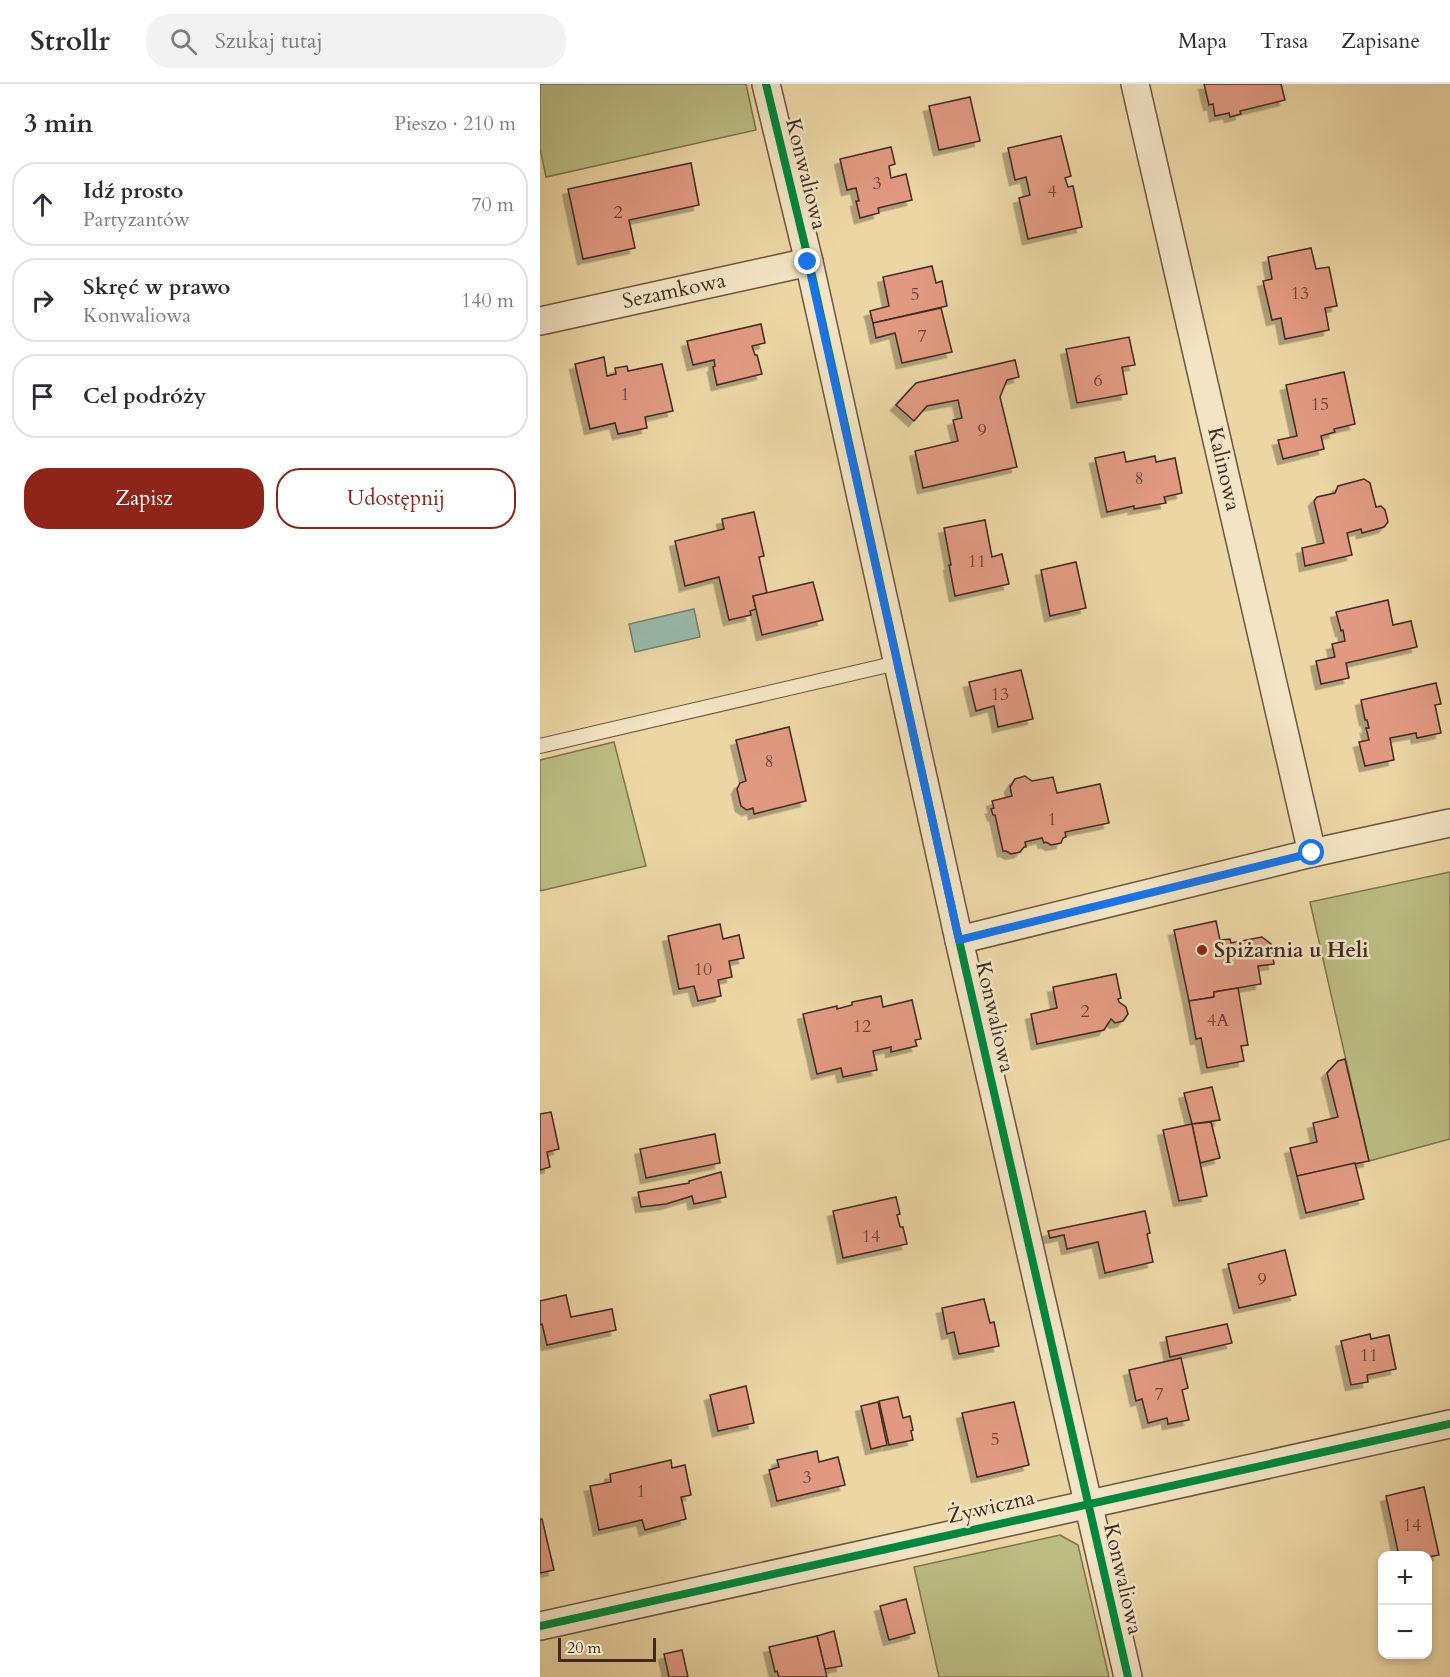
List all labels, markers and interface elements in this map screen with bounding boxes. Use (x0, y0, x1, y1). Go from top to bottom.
search box (146, 14, 566, 68)
text: Strollr (30, 22, 110, 60)
icon: search (167, 25, 200, 58)
text: Szukaj tutaj (215, 26, 323, 56)
text: Mapa (1178, 27, 1227, 56)
text: Trasa (1260, 27, 1308, 56)
text: Zapisane (1341, 27, 1420, 56)
text: 3 min (24, 106, 93, 141)
text: Pieszo · 210 m (394, 110, 516, 137)
street label: Konwaliowa (778, 116, 834, 232)
house number: 3 (872, 171, 882, 196)
text: Idź prosto (83, 176, 183, 206)
house number: 4 (1047, 179, 1057, 204)
icon: ahead (26, 188, 59, 221)
text: 70 m (471, 191, 514, 218)
house number: 2 (613, 200, 623, 225)
text: Partyzantów (83, 206, 190, 233)
route end (794, 248, 820, 274)
street label: Sezamkowa (620, 266, 728, 316)
text: Skręć w prawo (83, 272, 230, 302)
house number: 13 (1291, 281, 1309, 306)
house number: 5 (910, 282, 920, 307)
icon: right (26, 284, 59, 317)
text: 140 m (461, 287, 514, 314)
text: Konwaliowa (83, 302, 191, 329)
house number: 7 (917, 324, 927, 349)
house number: 6 (1093, 368, 1103, 393)
icon: arrive (26, 380, 59, 413)
text: Cel podróży (83, 381, 206, 411)
house number: 1 (620, 382, 630, 407)
house number: 15 (1311, 392, 1329, 417)
house number: 9 (977, 418, 987, 443)
street label: Kalinowa (1200, 424, 1248, 514)
house number: 8 (1134, 466, 1144, 491)
button: Zapisz (24, 468, 264, 529)
button: Udostępnij (276, 468, 516, 529)
house number: 11 (968, 549, 986, 574)
house number: 13 (991, 682, 1009, 707)
house number: 8 (764, 749, 774, 774)
house number: 1 (1047, 807, 1057, 832)
route start (1298, 839, 1324, 865)
place label: Spiżarnia u Heli (1214, 936, 1369, 965)
marker: Spiżarnia u Heli (1195, 943, 1209, 957)
house number: 10 (694, 957, 712, 982)
street label: Konwaliowa (968, 959, 1022, 1075)
house number: 2 (1080, 999, 1090, 1024)
house number: 4A (1207, 1008, 1229, 1033)
house number: 12 (853, 1014, 871, 1039)
house number: 14 (862, 1224, 880, 1249)
house number: 9 (1257, 1267, 1267, 1292)
house number: 11 (1360, 1343, 1378, 1368)
house number: 7 (1154, 1382, 1164, 1407)
house number: 5 (990, 1427, 1000, 1452)
house number: 3 (802, 1465, 812, 1490)
house number: 1 (636, 1479, 646, 1504)
street label: Żywiczna (944, 1483, 1038, 1531)
house number: 14 (1403, 1513, 1421, 1538)
street label: Konwaliowa (1096, 1521, 1150, 1637)
map controls (1378, 1551, 1432, 1659)
button: + (1378, 1551, 1432, 1605)
button: − (1378, 1605, 1432, 1659)
scale bar (558, 1635, 656, 1662)
text: 20 m (567, 1637, 601, 1659)

